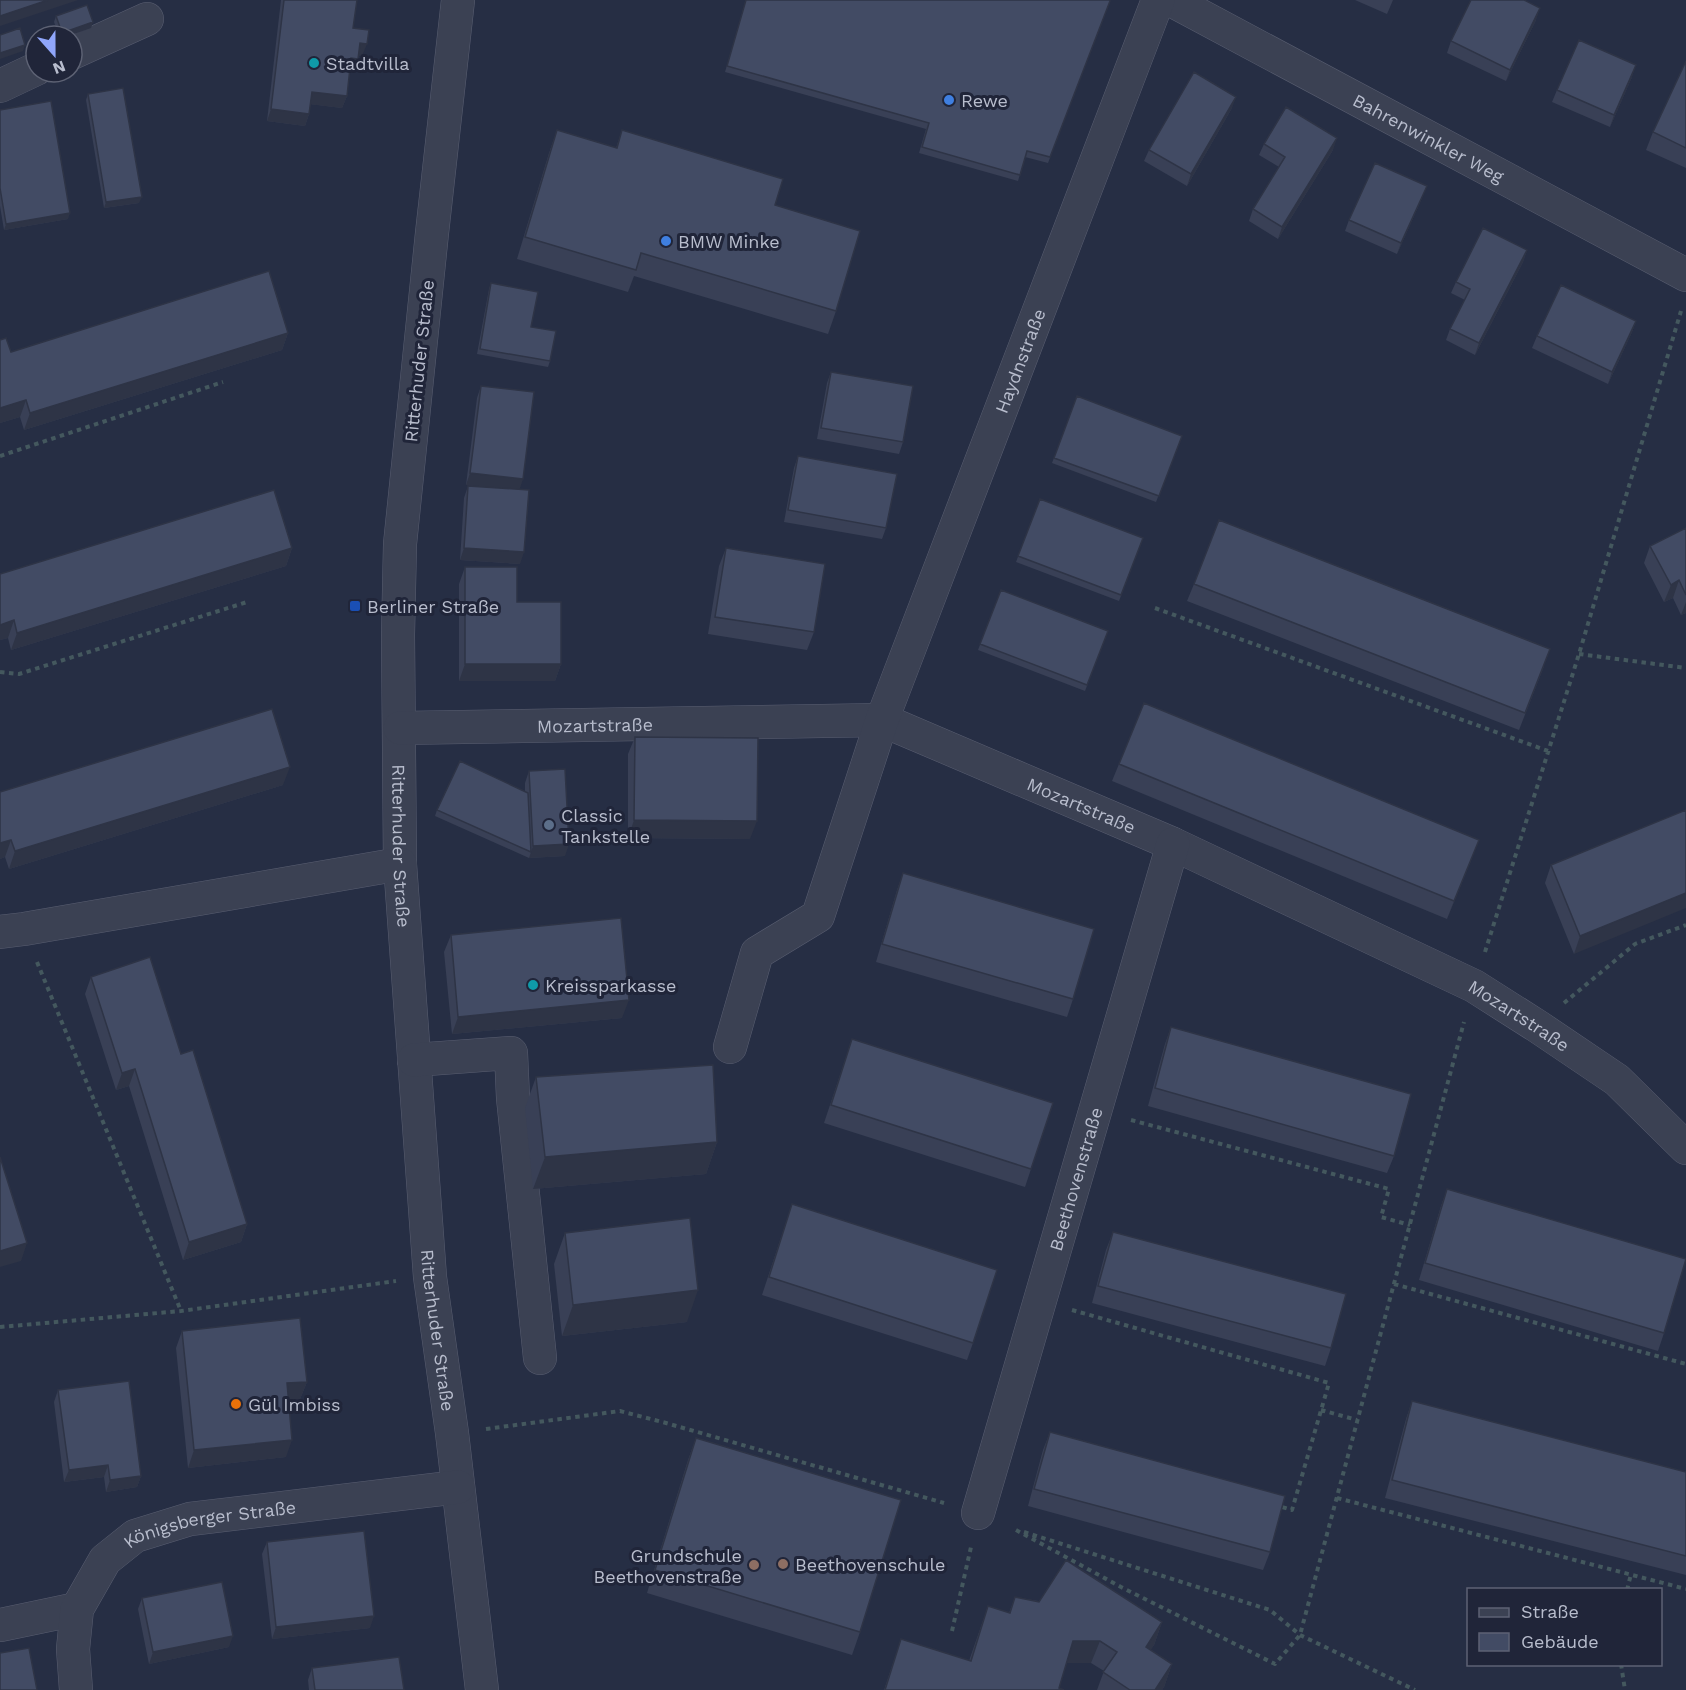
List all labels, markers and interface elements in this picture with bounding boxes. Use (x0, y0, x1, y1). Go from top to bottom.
north arrow (24, 24, 84, 84)
place label: Stadtvilla (326, 53, 409, 74)
marker: Stadtvilla (307, 56, 321, 70)
text: N (50, 57, 68, 79)
street label: Bahrenwinkler Weg (1350, 89, 1508, 187)
place label: Rewe (961, 90, 1008, 111)
marker: Rewe (942, 93, 956, 107)
place label: BMW Minke (678, 231, 780, 252)
marker: BMW Minke (659, 234, 673, 248)
street label: Ritterhuder Straße (400, 279, 438, 443)
street label: Haydnstraße (990, 306, 1049, 416)
place label: Berliner Straße (367, 596, 499, 617)
marker: Berliner Straße (348, 599, 362, 613)
street label: Mozartstraße (537, 713, 653, 736)
street label: Ritterhuder Straße (389, 764, 415, 928)
street label: Mozartstraße (1024, 773, 1139, 837)
place label: Classic Tankstelle (561, 805, 650, 847)
marker: Classic Tankstelle (542, 818, 556, 832)
place label: Kreissparkasse (545, 975, 676, 996)
street label: Mozartstraße (1465, 975, 1574, 1055)
marker: Kreissparkasse (526, 978, 540, 992)
street label: Beethovenstraße (1045, 1105, 1106, 1253)
street label: Ritterhuder Straße (418, 1248, 459, 1413)
place label: Gül Imbiss (248, 1394, 341, 1415)
marker: Gül Imbiss (229, 1397, 243, 1411)
street label: Königsberger Straße (119, 1496, 297, 1552)
place label: Grundschule Beethovenstraße (594, 1545, 742, 1587)
place label: Beethovenschule (795, 1554, 945, 1575)
marker: Beethovenschule (776, 1557, 790, 1571)
marker: Grundschule Beethovenstraße (747, 1558, 761, 1572)
legend (1467, 1588, 1662, 1666)
text: Straße (1521, 1601, 1579, 1622)
text: Gebäude (1521, 1631, 1599, 1652)

